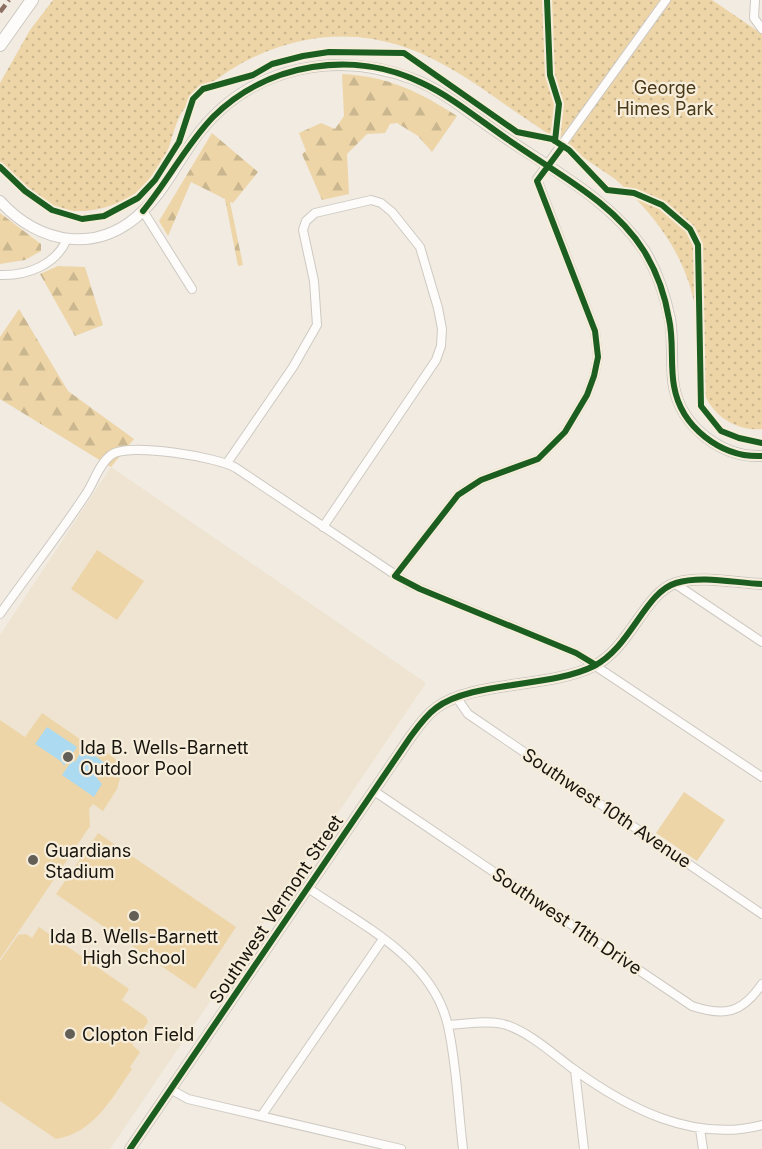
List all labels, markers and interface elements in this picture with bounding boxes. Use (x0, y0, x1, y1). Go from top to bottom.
park label: George Himes Park (616, 77, 714, 119)
place label: Ida B. Wells-Barnett Outdoor Pool (80, 737, 248, 779)
street label: Southwest 10th Avenue (519, 744, 695, 872)
marker: Ida B. Wells-Barnett Outdoor Pool (61, 750, 75, 764)
street label: Southwest Vermont Street (205, 811, 347, 1007)
place label: Guardians Stadium (45, 840, 131, 882)
marker: Guardians Stadium (26, 853, 40, 867)
street label: Southwest 11th Drive (488, 863, 646, 979)
marker: Ida B. Wells-Barnett High School (127, 909, 141, 923)
place label: Ida B. Wells-Barnett High School (50, 926, 218, 968)
place label: Clopton Field (82, 1024, 194, 1045)
marker: Clopton Field (63, 1027, 77, 1041)

